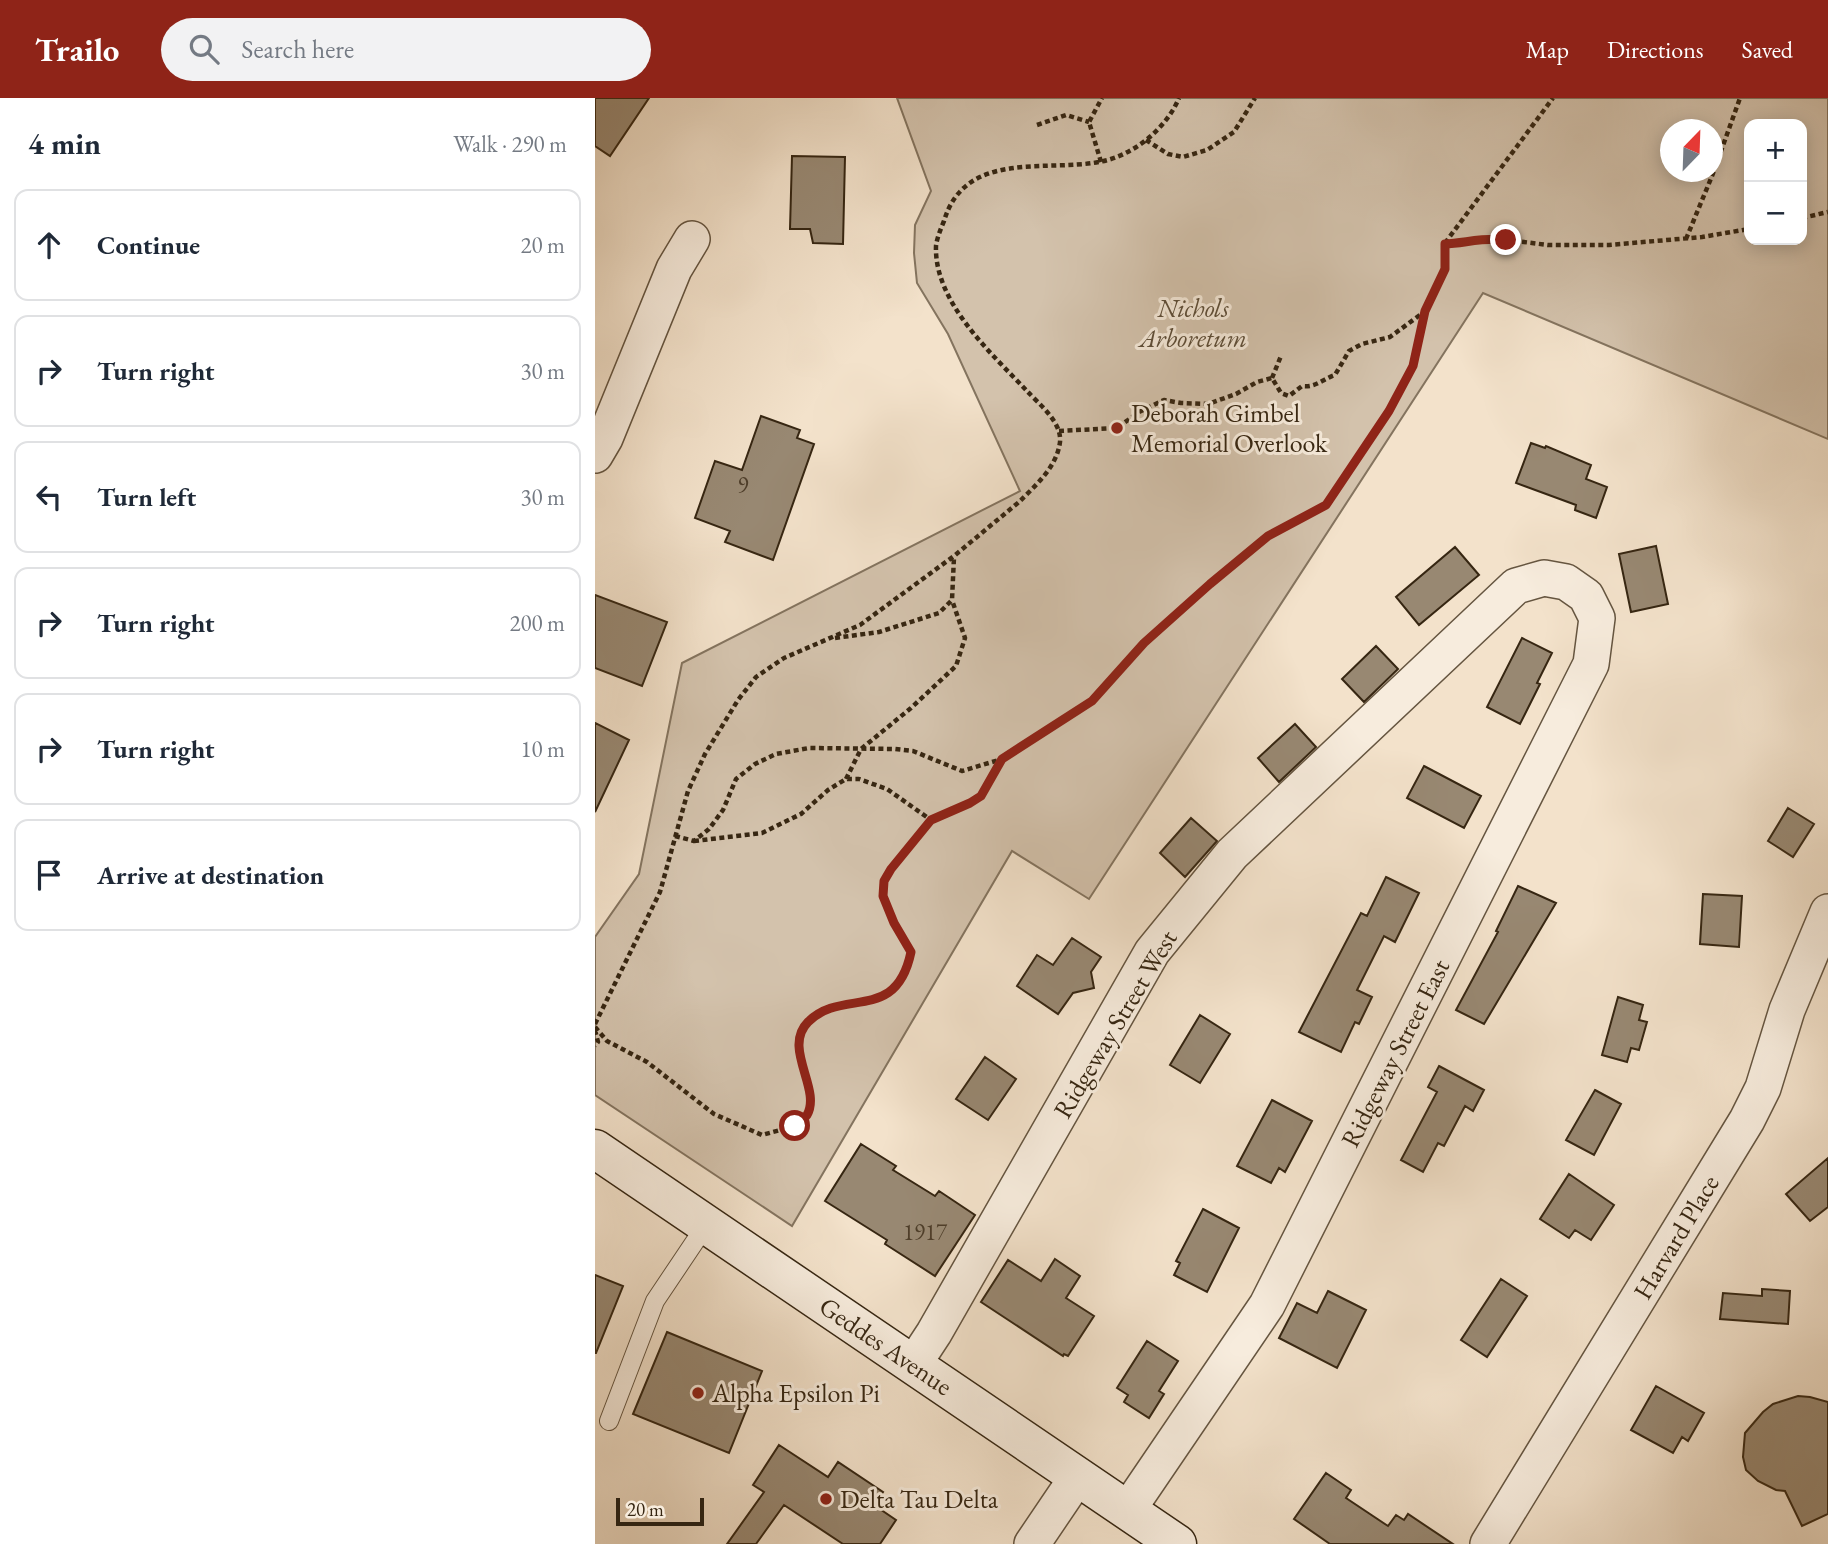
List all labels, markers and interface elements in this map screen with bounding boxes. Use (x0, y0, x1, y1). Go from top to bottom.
search box (161, 18, 651, 81)
text: Trailo (35, 28, 119, 71)
icon: search (185, 30, 223, 68)
text: Search here (241, 32, 354, 66)
text: Map (1526, 34, 1569, 65)
text: Directions (1607, 34, 1704, 65)
text: Saved (1742, 34, 1793, 65)
north arrow (1660, 119, 1723, 182)
map controls (1744, 119, 1807, 245)
button: + (1744, 119, 1807, 182)
text: 4 min (28, 124, 101, 163)
text: Walk · 290 m (453, 129, 567, 159)
button: − (1744, 182, 1807, 245)
route end (1490, 224, 1521, 255)
icon: ahead (30, 226, 68, 264)
text: Continue (97, 228, 200, 262)
text: 20 m (520, 230, 565, 260)
park label: Nichols Arboretum (1137, 291, 1247, 355)
icon: right (30, 352, 68, 390)
text: Turn right (97, 354, 215, 388)
text: 30 m (520, 356, 565, 386)
place label: Deborah Gimbel Memorial Overlook (1131, 396, 1328, 460)
marker: Deborah Gimbel Memorial Overlook (1109, 420, 1125, 436)
house number: 9 (737, 470, 749, 500)
icon: left (30, 478, 68, 516)
text: Turn left (97, 480, 196, 514)
text: 30 m (520, 482, 565, 512)
icon: right (30, 604, 68, 642)
text: Turn right (97, 606, 215, 640)
text: 200 m (509, 608, 565, 638)
icon: right (30, 730, 68, 768)
text: Turn right (97, 732, 215, 766)
text: 10 m (520, 734, 565, 764)
icon: arrive (30, 856, 68, 894)
text: Arrive at destination (97, 858, 324, 892)
street label: Ridgeway Street West (1045, 924, 1185, 1124)
street label: Ridgeway Street East (1333, 953, 1457, 1153)
route start (779, 1110, 810, 1141)
street label: Harvard Place (1625, 1168, 1727, 1306)
house number: 1917 (903, 1217, 948, 1247)
street label: Geddes Avenue (813, 1289, 959, 1403)
place label: Alpha Epsilon Pi (711, 1376, 880, 1410)
marker: Alpha Epsilon Pi (690, 1385, 706, 1401)
place label: Delta Tau Delta (840, 1482, 999, 1516)
marker: Delta Tau Delta (818, 1491, 834, 1507)
scale bar (616, 1495, 703, 1527)
text: 20 m (627, 1497, 664, 1522)

